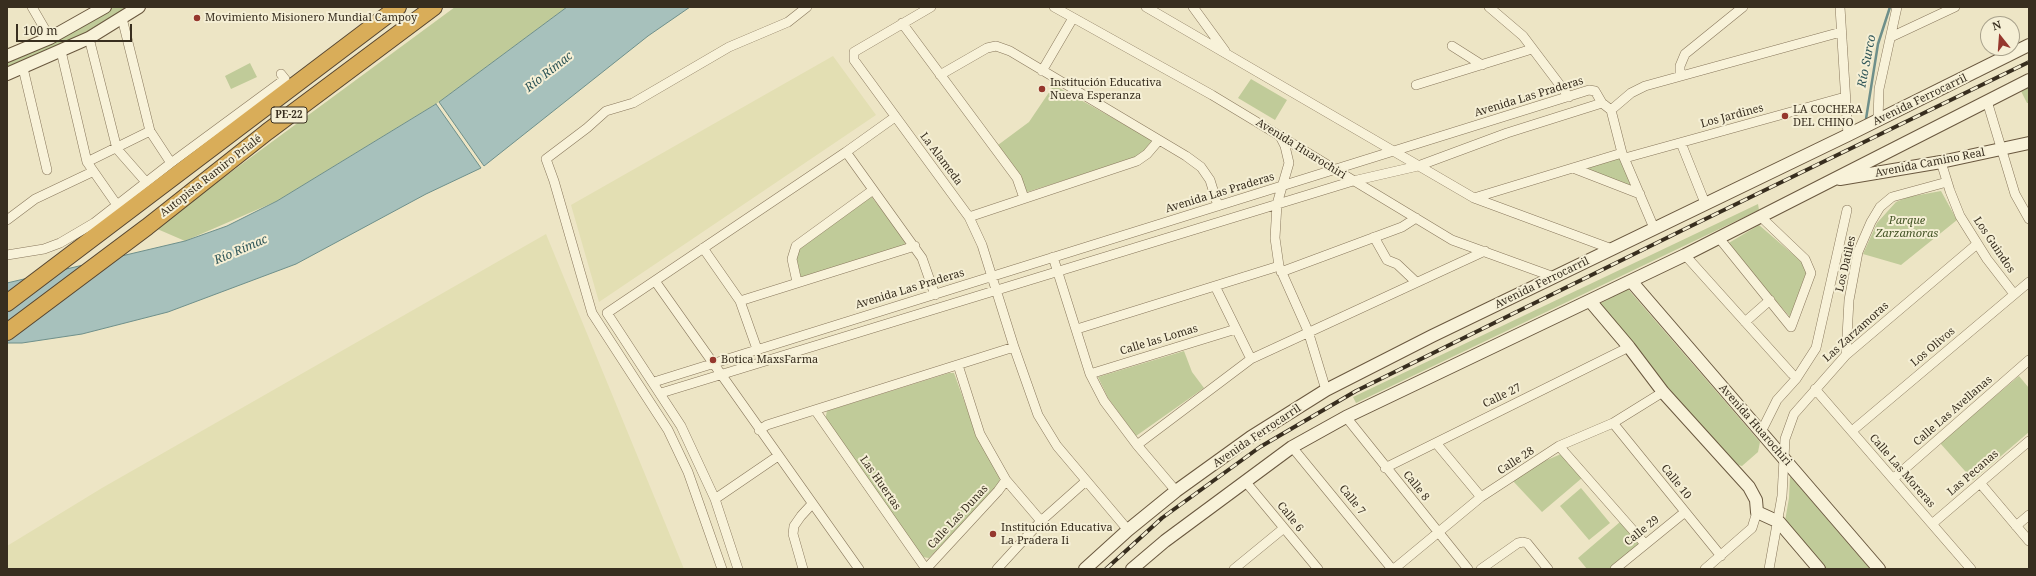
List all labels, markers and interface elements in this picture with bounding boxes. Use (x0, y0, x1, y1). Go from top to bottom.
place label: Movimiento Misionero Mundial Campoy (205, 11, 417, 25)
marker: Movimiento Misionero Mundial Campoy (192, 13, 202, 23)
scale bar (18, 16, 134, 42)
north arrow (1980, 16, 2020, 56)
text: N (1990, 17, 2003, 33)
text: 100 m (23, 22, 58, 39)
water label: Río Surco (1855, 33, 1879, 89)
water label: Río Rímac (522, 49, 576, 95)
street label: Avenida Ferrocarril (1871, 71, 1969, 129)
street label: Avenida Las Praderas (1473, 74, 1585, 120)
place label: Institución Educativa Nueva Esperanza (1050, 76, 1162, 102)
marker: Institución Educativa Nueva Esperanza (1037, 84, 1047, 94)
street label: Los Jardines (1699, 101, 1765, 131)
place label: LA COCHERA DEL CHINO (1793, 103, 1863, 129)
road number: PE-22 (271, 107, 307, 123)
marker: LA COCHERA DEL CHINO (1780, 111, 1790, 121)
street label: Avenida Huarochiri (1253, 116, 1349, 182)
street label: La Alameda (917, 130, 965, 188)
street label: Autopista Ramiro Prialé (158, 132, 264, 220)
street label: Avenida Camino Real (1874, 146, 1986, 180)
street label: Avenida Las Praderas (1164, 170, 1276, 216)
park label: Parque Zarzamoras (1876, 214, 1938, 240)
street label: Los Guindos (1970, 215, 2018, 275)
water label: Río Rímac (212, 232, 270, 268)
street label: Los Datiles (1833, 235, 1859, 293)
street label: Avenida Ferrocarril (1493, 254, 1591, 312)
street label: Avenida Las Praderas (854, 266, 966, 312)
street label: Las Zarzamoras (1821, 299, 1891, 365)
street label: Calle las Lomas (1118, 322, 1200, 358)
street label: Los Olivos (1908, 325, 1958, 369)
place label: Botica MaxsFarma (721, 353, 818, 367)
marker: Botica MaxsFarma (708, 355, 718, 365)
street label: Calle Las Avellanas (1911, 373, 1995, 449)
street label: Calle 27 (1481, 381, 1523, 411)
street label: Avenida Huarochiri (1716, 381, 1794, 469)
street label: Avenida Ferrocarril (1210, 402, 1304, 470)
street label: Calle Las Moreras (1866, 431, 1938, 511)
street label: Calle 28 (1495, 444, 1537, 478)
street label: Las Pecanas (1945, 447, 2001, 499)
street label: Las Huertas (857, 454, 903, 512)
street label: Calle 10 (1658, 462, 1694, 502)
street label: Calle 8 (1400, 468, 1432, 504)
street label: Calle Las Dunas (925, 482, 991, 552)
street label: Calle 7 (1336, 482, 1368, 518)
street label: Calle 6 (1274, 499, 1306, 535)
street label: Calle 29 (1622, 513, 1662, 549)
place label: Institución Educativa La Pradera Ii (1001, 521, 1113, 547)
marker: Institución Educativa La Pradera Ii (988, 529, 998, 539)

